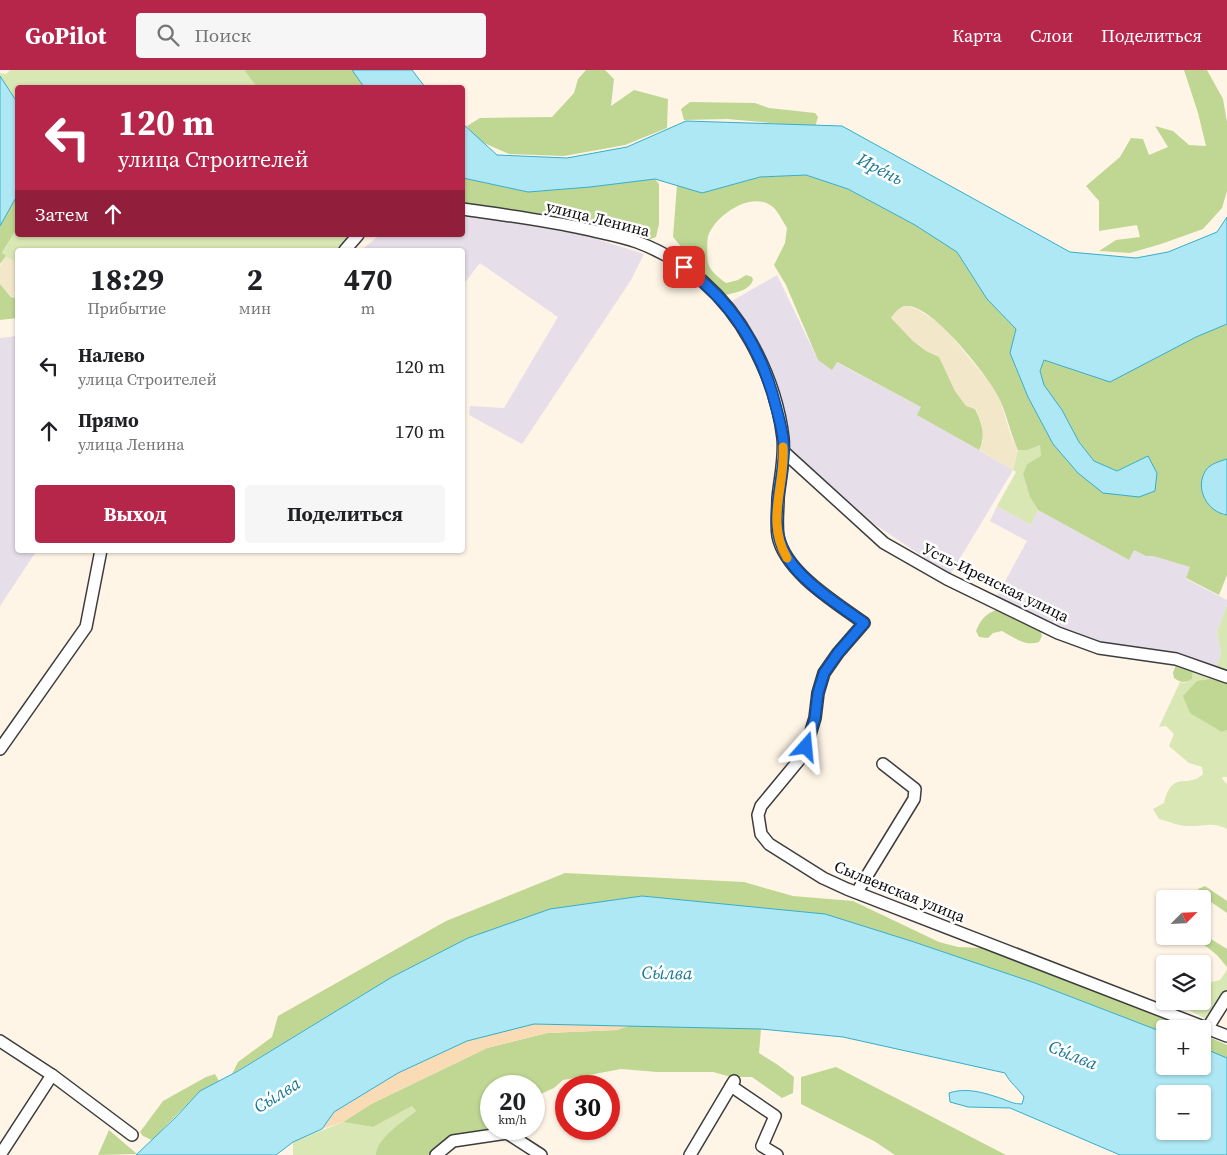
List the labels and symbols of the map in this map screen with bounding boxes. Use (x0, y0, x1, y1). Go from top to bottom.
water label: Ире́нь (852, 146, 908, 191)
street label: улица Ленина (544, 194, 653, 242)
pin (663, 246, 705, 288)
street label: Усть-Иренская улица (919, 537, 1074, 627)
position arrow (779, 720, 831, 772)
street label: Сылвенская улица (831, 855, 970, 928)
north arrow (1156, 890, 1211, 945)
water label: Сы́лва (641, 960, 693, 985)
water label: Сы́лва (1045, 1033, 1102, 1076)
water label: Сы́лва (249, 1070, 305, 1119)
speed limit sign: 30 (555, 1075, 620, 1140)

